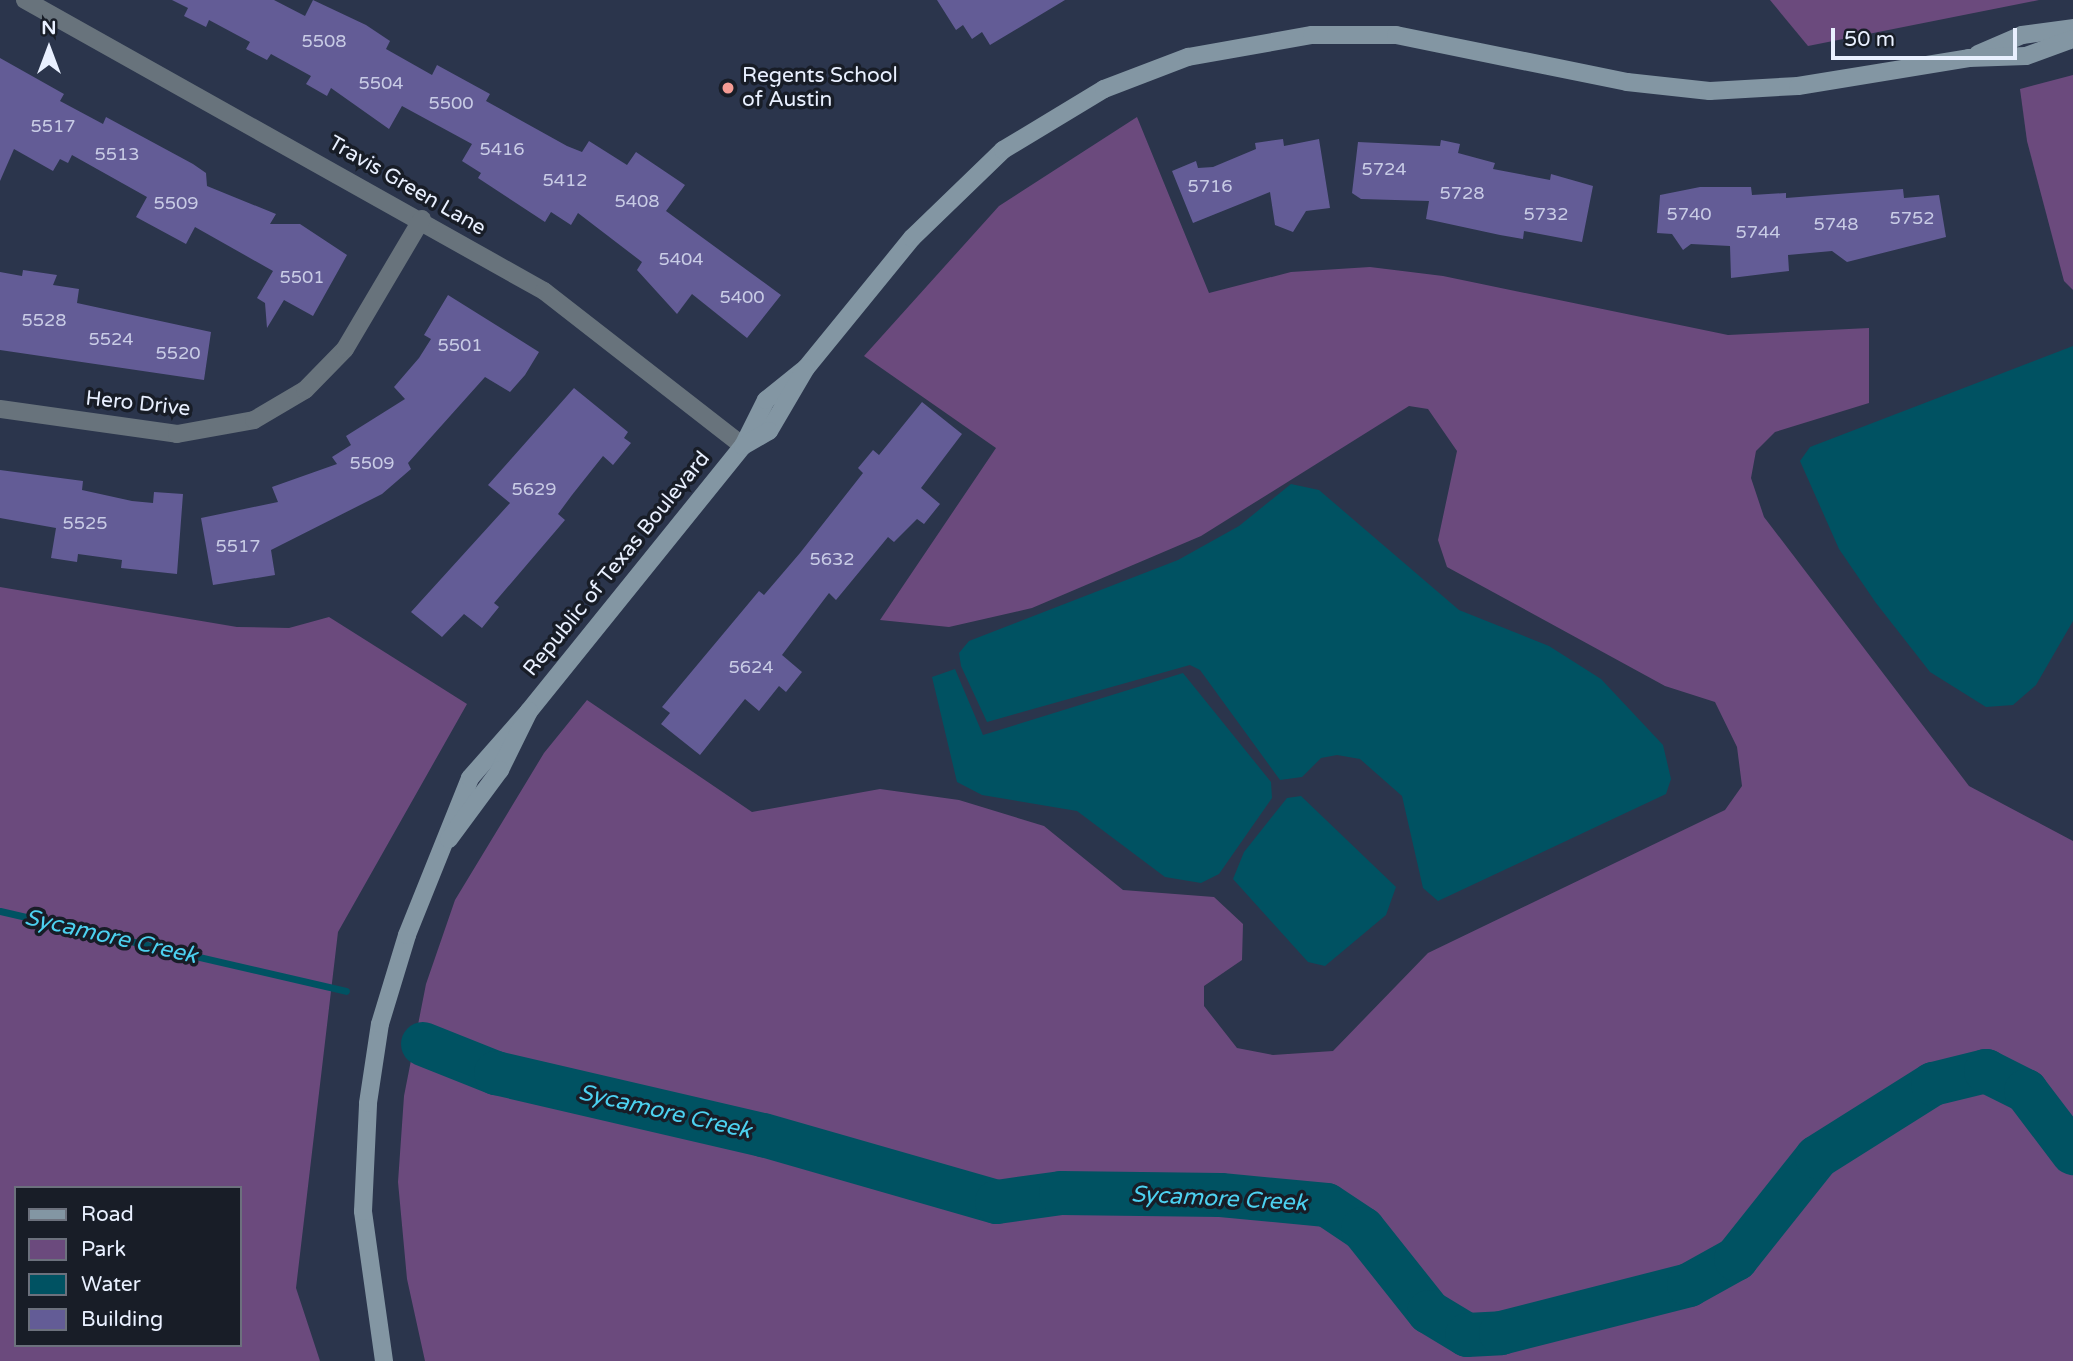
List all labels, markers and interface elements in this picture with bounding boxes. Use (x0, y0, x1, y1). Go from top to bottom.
north arrow (14, 14, 84, 84)
scale bar (1835, 14, 2021, 58)
text: N (41, 17, 57, 39)
text: 50 m (1844, 27, 1895, 52)
house number: 5508 (301, 30, 347, 52)
place label: Regents School of Austin (742, 63, 898, 113)
house number: 5504 (358, 72, 404, 94)
marker: Regents School of Austin (720, 80, 736, 96)
house number: 5500 (428, 92, 474, 114)
house number: 5517 (30, 115, 76, 137)
street label: Travis Green Lane (324, 131, 490, 241)
house number: 5416 (479, 138, 525, 160)
house number: 5513 (94, 143, 140, 165)
house number: 5724 (1361, 158, 1407, 180)
house number: 5412 (542, 169, 588, 191)
house number: 5716 (1187, 175, 1233, 197)
house number: 5728 (1439, 182, 1485, 204)
house number: 5408 (614, 190, 660, 212)
house number: 5509 (153, 192, 199, 214)
house number: 5732 (1523, 203, 1569, 225)
house number: 5740 (1666, 203, 1712, 225)
house number: 5752 (1889, 207, 1935, 229)
house number: 5748 (1813, 213, 1859, 235)
house number: 5744 (1735, 221, 1781, 243)
house number: 5404 (658, 248, 704, 270)
house number: 5501 (279, 266, 325, 288)
house number: 5400 (719, 286, 765, 308)
house number: 5528 (21, 309, 67, 331)
house number: 5524 (88, 328, 134, 350)
house number: 5501 (437, 334, 483, 356)
house number: 5520 (155, 342, 201, 364)
street label: Hero Drive (84, 386, 192, 422)
street label: Republic of Texas Boulevard (518, 446, 716, 682)
house number: 5509 (349, 452, 395, 474)
house number: 5629 (511, 478, 557, 500)
house number: 5525 (62, 512, 108, 534)
house number: 5517 (215, 535, 261, 557)
house number: 5632 (809, 548, 855, 570)
house number: 5624 (728, 656, 774, 678)
water label: Sycamore Creek (22, 904, 200, 970)
water label: Sycamore Creek (576, 1079, 754, 1145)
water label: Sycamore Creek (1130, 1181, 1308, 1217)
legend (14, 1186, 242, 1347)
text: Road (81, 1202, 134, 1227)
text: Park (81, 1237, 126, 1262)
text: Water (81, 1272, 141, 1297)
text: Building (81, 1307, 163, 1332)

